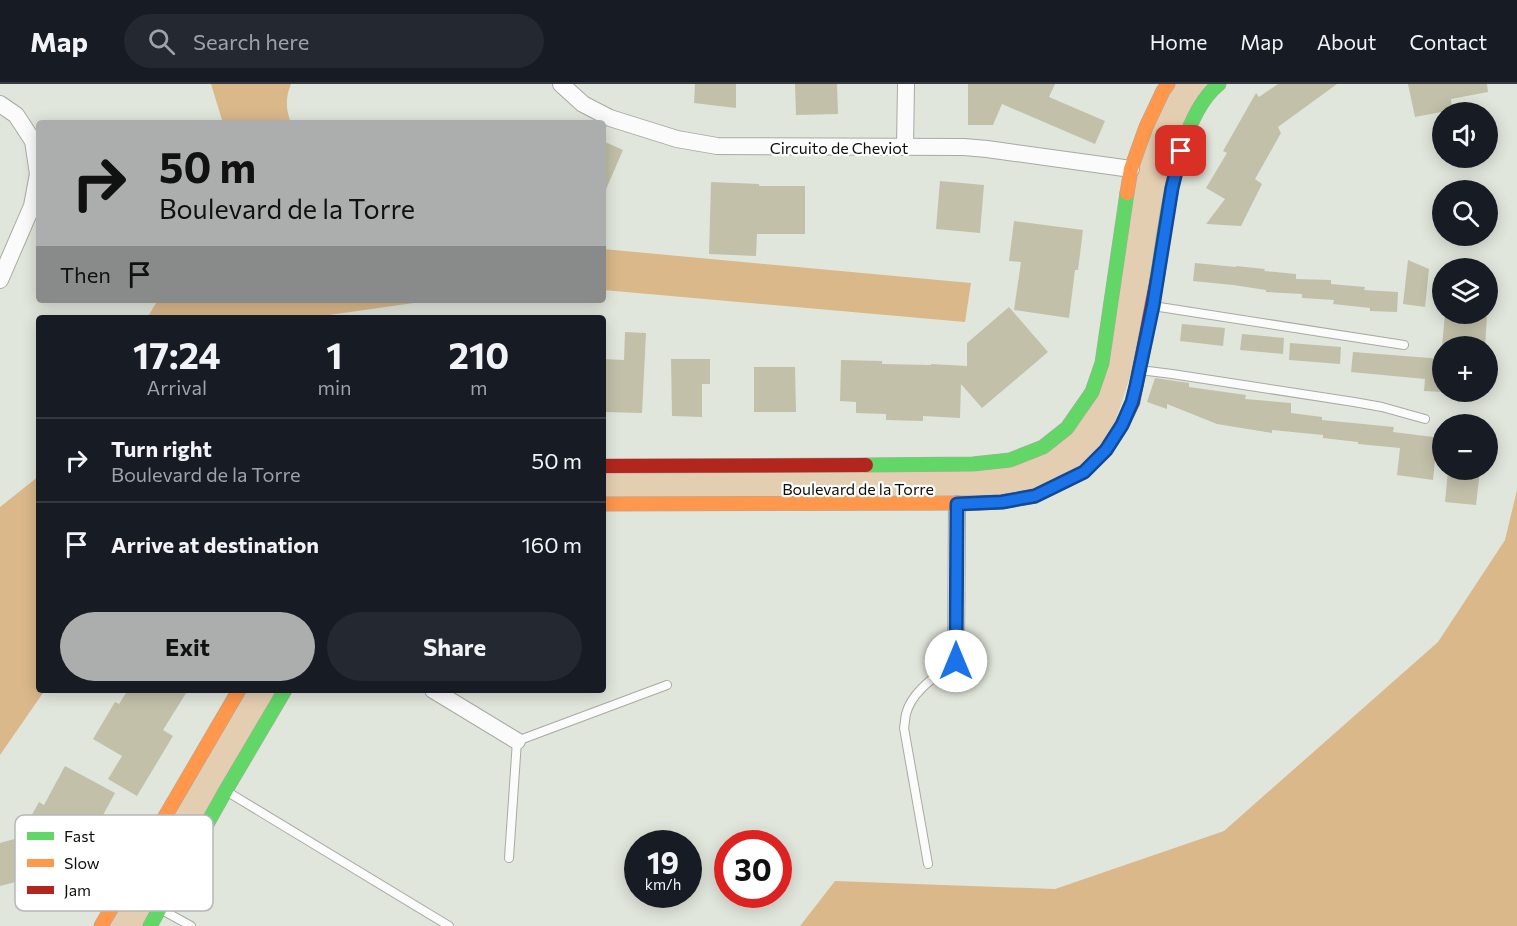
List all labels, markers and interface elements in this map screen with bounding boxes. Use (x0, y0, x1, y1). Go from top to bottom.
search box (124, 14, 544, 68)
text: Map (30, 24, 88, 58)
icon: search (145, 25, 178, 58)
text: Search here (193, 28, 309, 55)
text: Home (1150, 29, 1207, 54)
text: Map (1240, 29, 1284, 54)
text: About (1317, 29, 1376, 54)
text: Contact (1409, 29, 1487, 54)
map controls (1432, 102, 1498, 480)
button: sound (1432, 102, 1498, 168)
pin (1155, 125, 1206, 176)
icon: arrive (1164, 134, 1197, 167)
street label: Circuito de Cheviot (770, 138, 909, 157)
text: 50 m (159, 140, 256, 192)
icon: right (60, 144, 138, 222)
button: search (1432, 180, 1498, 246)
text: Boulevard de la Torre (159, 192, 415, 225)
icon: arrive (123, 258, 156, 291)
button: layers (1432, 258, 1498, 324)
text: Then (60, 261, 111, 288)
text: 17:24 (133, 332, 221, 376)
text: 1 (326, 332, 343, 376)
text: 210 (448, 332, 509, 376)
button: + (1432, 336, 1498, 402)
text: Arrival (146, 375, 207, 399)
text: min (317, 375, 352, 399)
text: m (470, 375, 487, 399)
button: − (1432, 414, 1498, 480)
text: Turn right (111, 435, 212, 462)
icon: right (60, 444, 93, 477)
text: 50 m (532, 447, 582, 474)
text: Boulevard de la Torre (111, 462, 301, 486)
street label: Boulevard de la Torre (782, 479, 934, 498)
icon: arrive (60, 528, 93, 561)
text: Arrive at destination (111, 531, 319, 558)
text: 160 m (521, 531, 582, 558)
button: Exit (60, 612, 315, 681)
button: Share (327, 612, 582, 681)
position arrow (924, 629, 988, 693)
legend (15, 815, 213, 911)
text: Fast (64, 826, 95, 845)
speed limit sign: 30 (714, 830, 792, 908)
text: 19 (647, 843, 679, 880)
text: Slow (64, 853, 100, 872)
text: km/h (645, 875, 681, 893)
text: Jam (64, 880, 91, 899)

